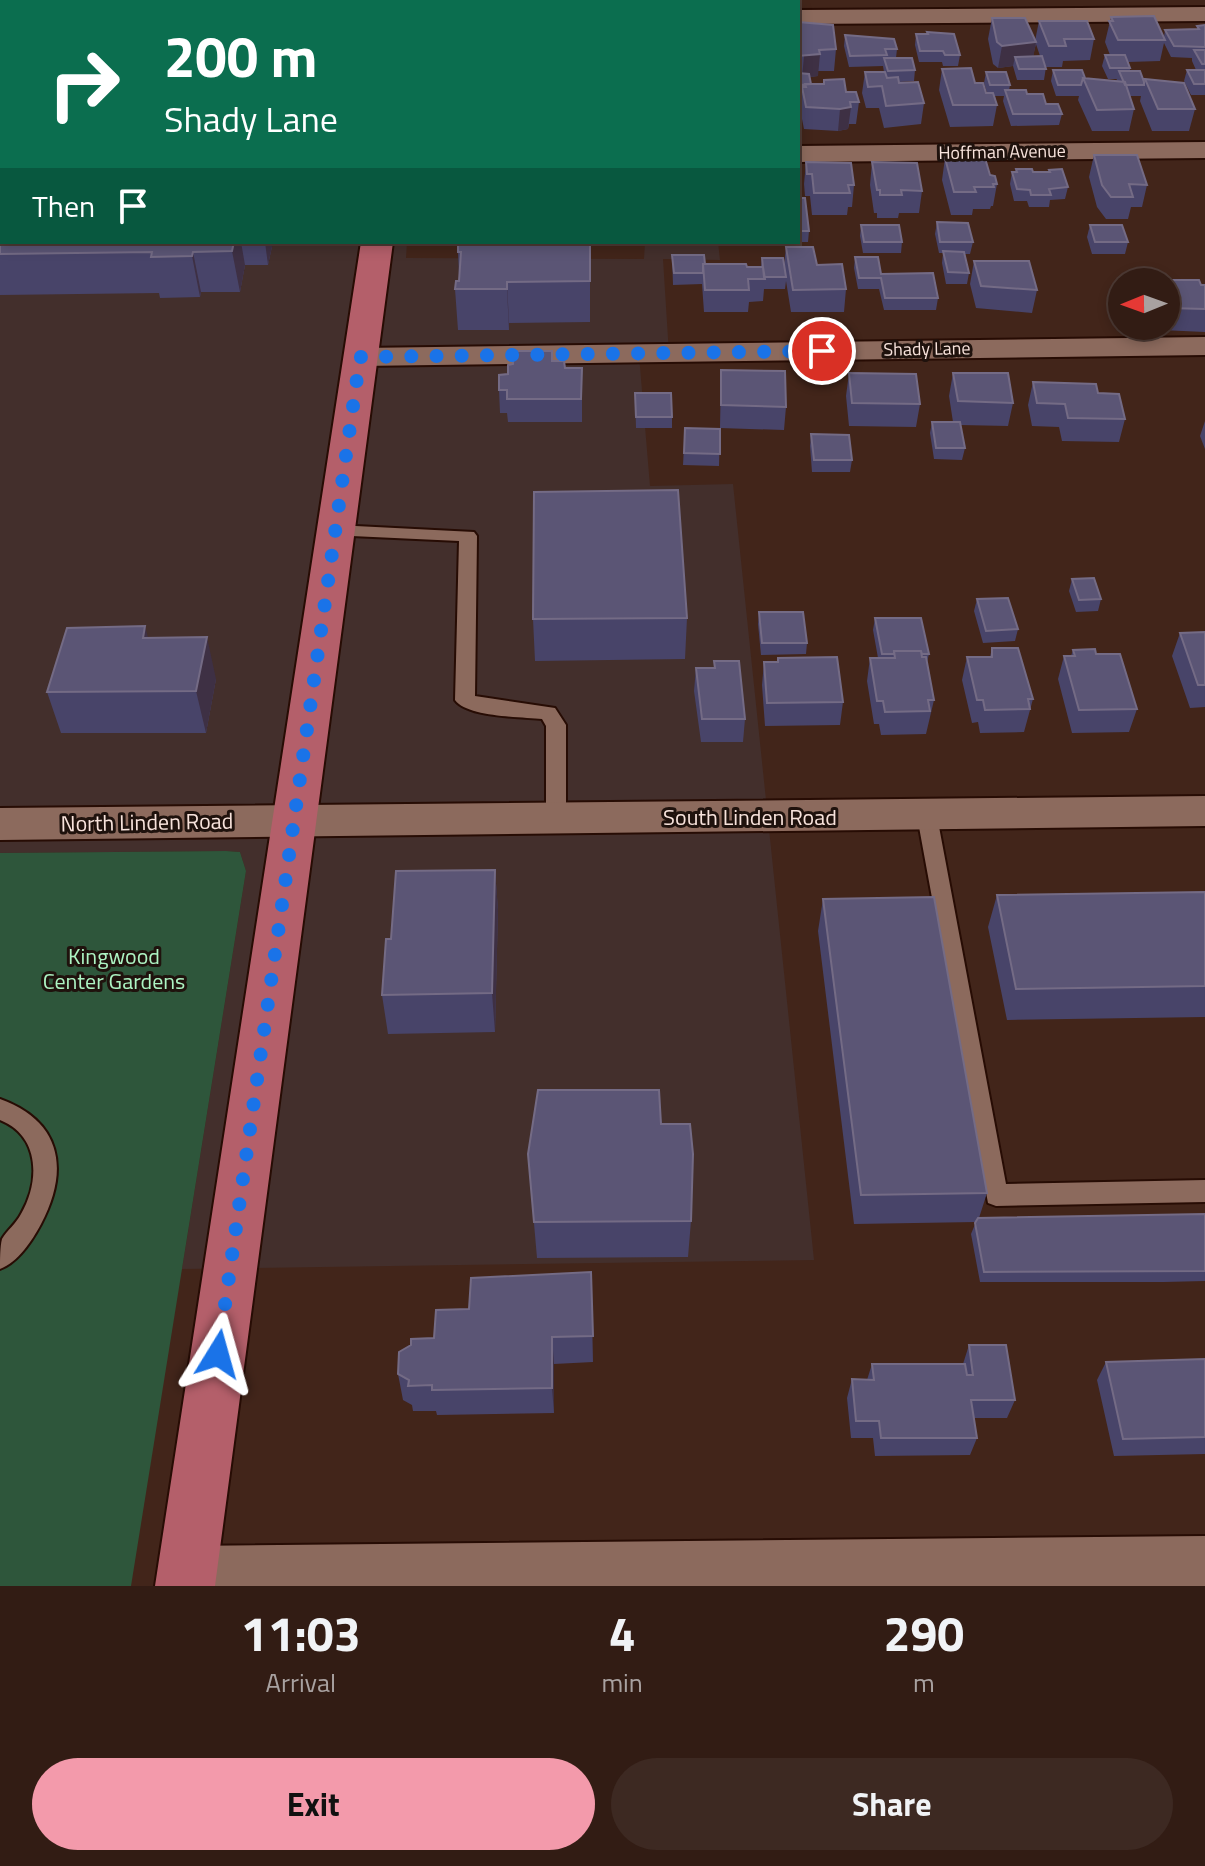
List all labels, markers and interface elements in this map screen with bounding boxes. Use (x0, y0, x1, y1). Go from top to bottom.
text: 200 m (164, 14, 317, 99)
icon: right (32, 32, 136, 136)
text: Shady Lane (164, 91, 338, 146)
street label: Hoffman Avenue (938, 137, 1066, 166)
text: Then (32, 183, 95, 229)
icon: arrive (111, 184, 155, 228)
north arrow (1108, 268, 1180, 340)
map controls (1108, 268, 1180, 340)
pin (788, 317, 856, 385)
icon: arrive (800, 329, 844, 373)
street label: Shady Lane (883, 334, 971, 363)
street label: South Linden Road (663, 800, 837, 834)
street label: North Linden Road (60, 803, 234, 841)
park label: Kingwood Center Gardens (43, 939, 185, 998)
position arrow (176, 1312, 260, 1396)
text: 11:03 (241, 1597, 361, 1670)
text: 4 (609, 1597, 636, 1670)
text: 290 (884, 1597, 964, 1670)
text: Arrival (265, 1663, 336, 1702)
text: min (601, 1663, 643, 1702)
text: m (913, 1663, 935, 1702)
button: Exit (32, 1758, 595, 1850)
button: Share (611, 1758, 1173, 1850)

